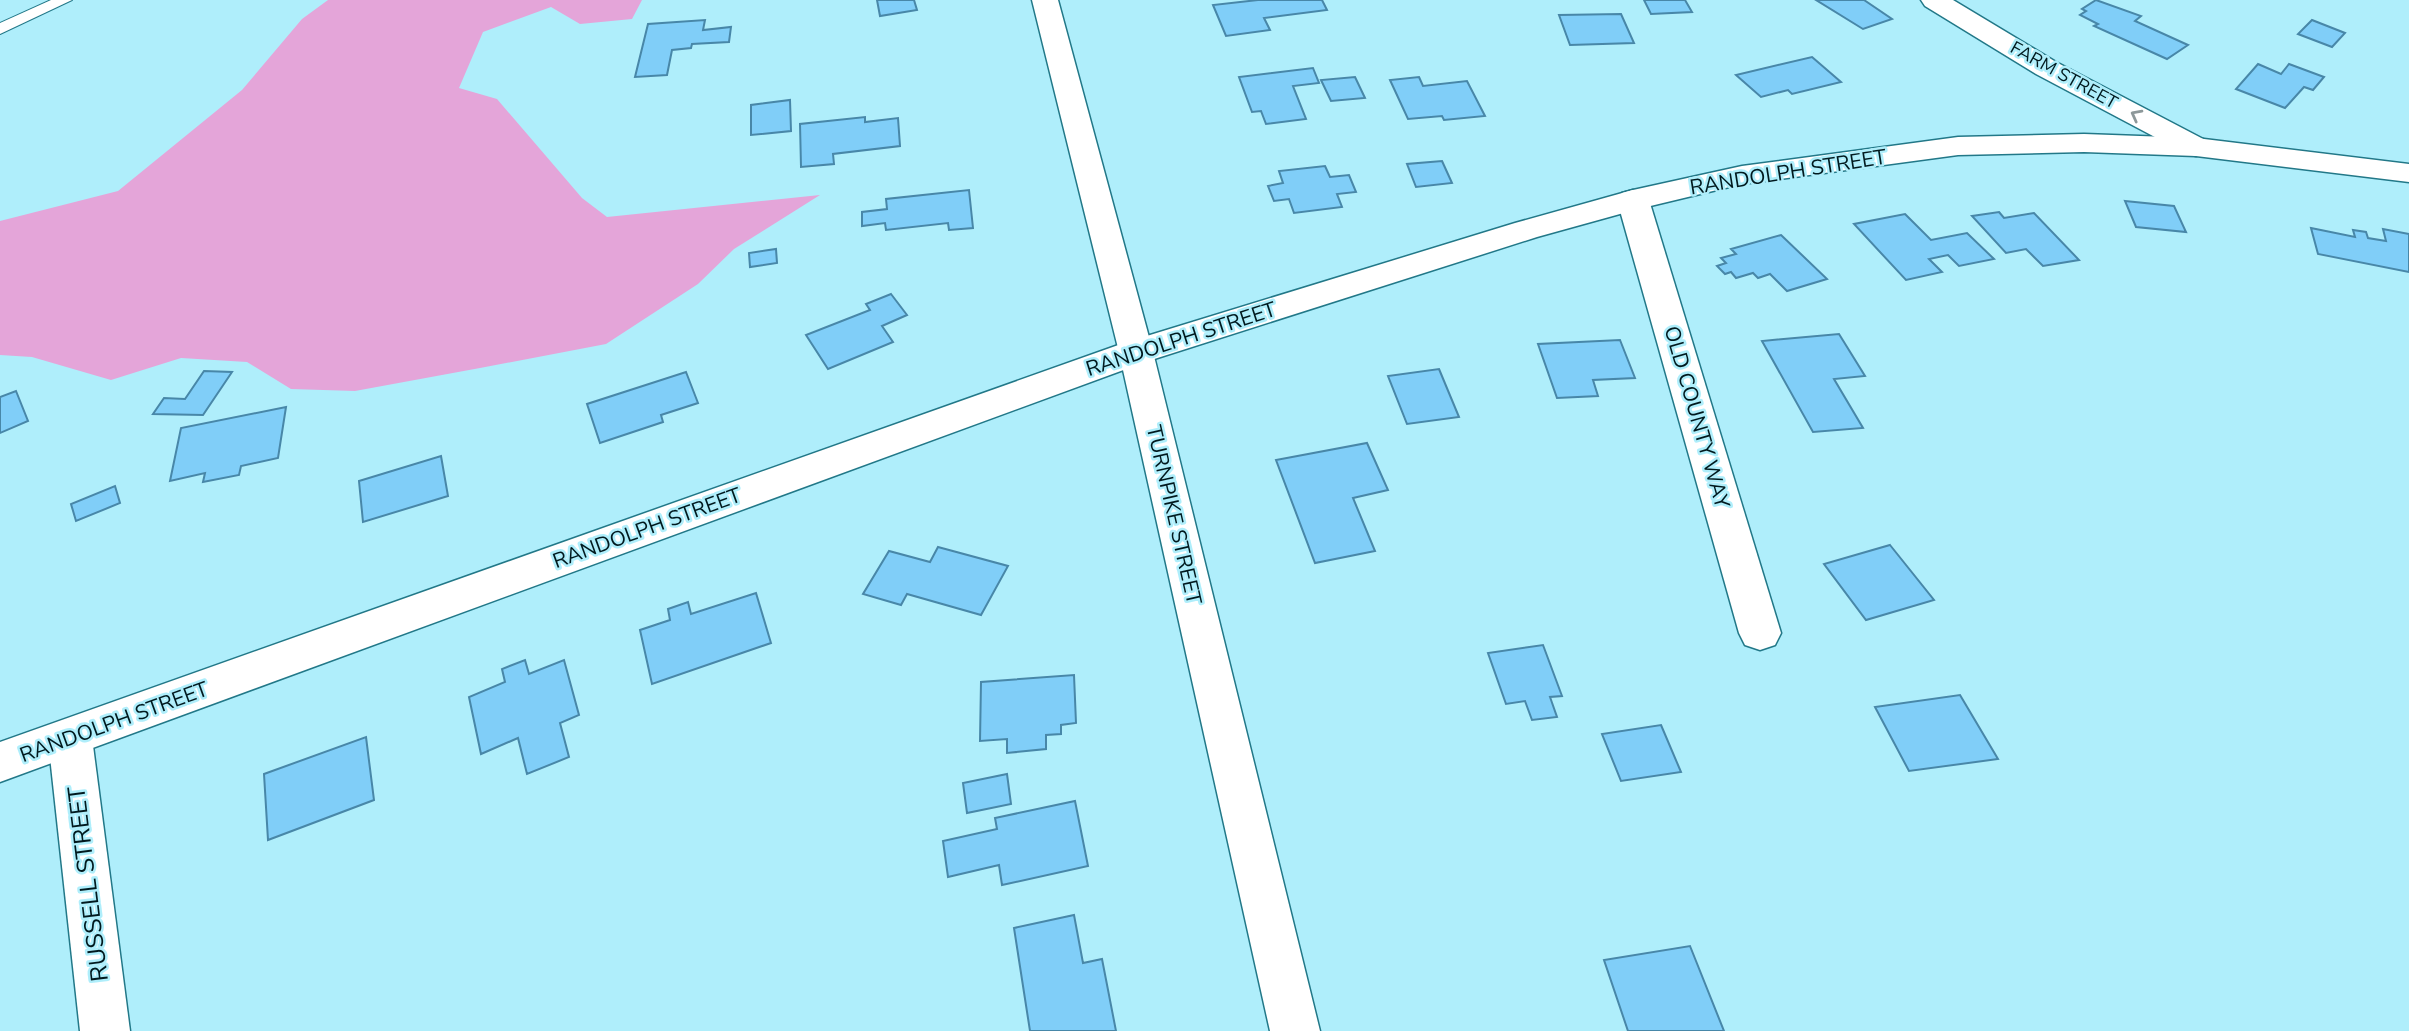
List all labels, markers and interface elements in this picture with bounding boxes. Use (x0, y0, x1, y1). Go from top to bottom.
street label: FARM STREET (2006, 36, 2122, 114)
one-way arrow (2130, 110, 2143, 123)
street label: RANDOLPH STREET (1688, 143, 1889, 201)
street label: RANDOLPH STREET (1082, 295, 1280, 383)
street label: OLD COUNTY WAY (1658, 323, 1737, 512)
street label: TURNPIKE STREET (1140, 423, 1208, 608)
street label: RANDOLPH STREET (549, 481, 745, 575)
street label: RANDOLPH STREET (16, 675, 212, 769)
street label: RUSSELL STREET (60, 784, 116, 983)

